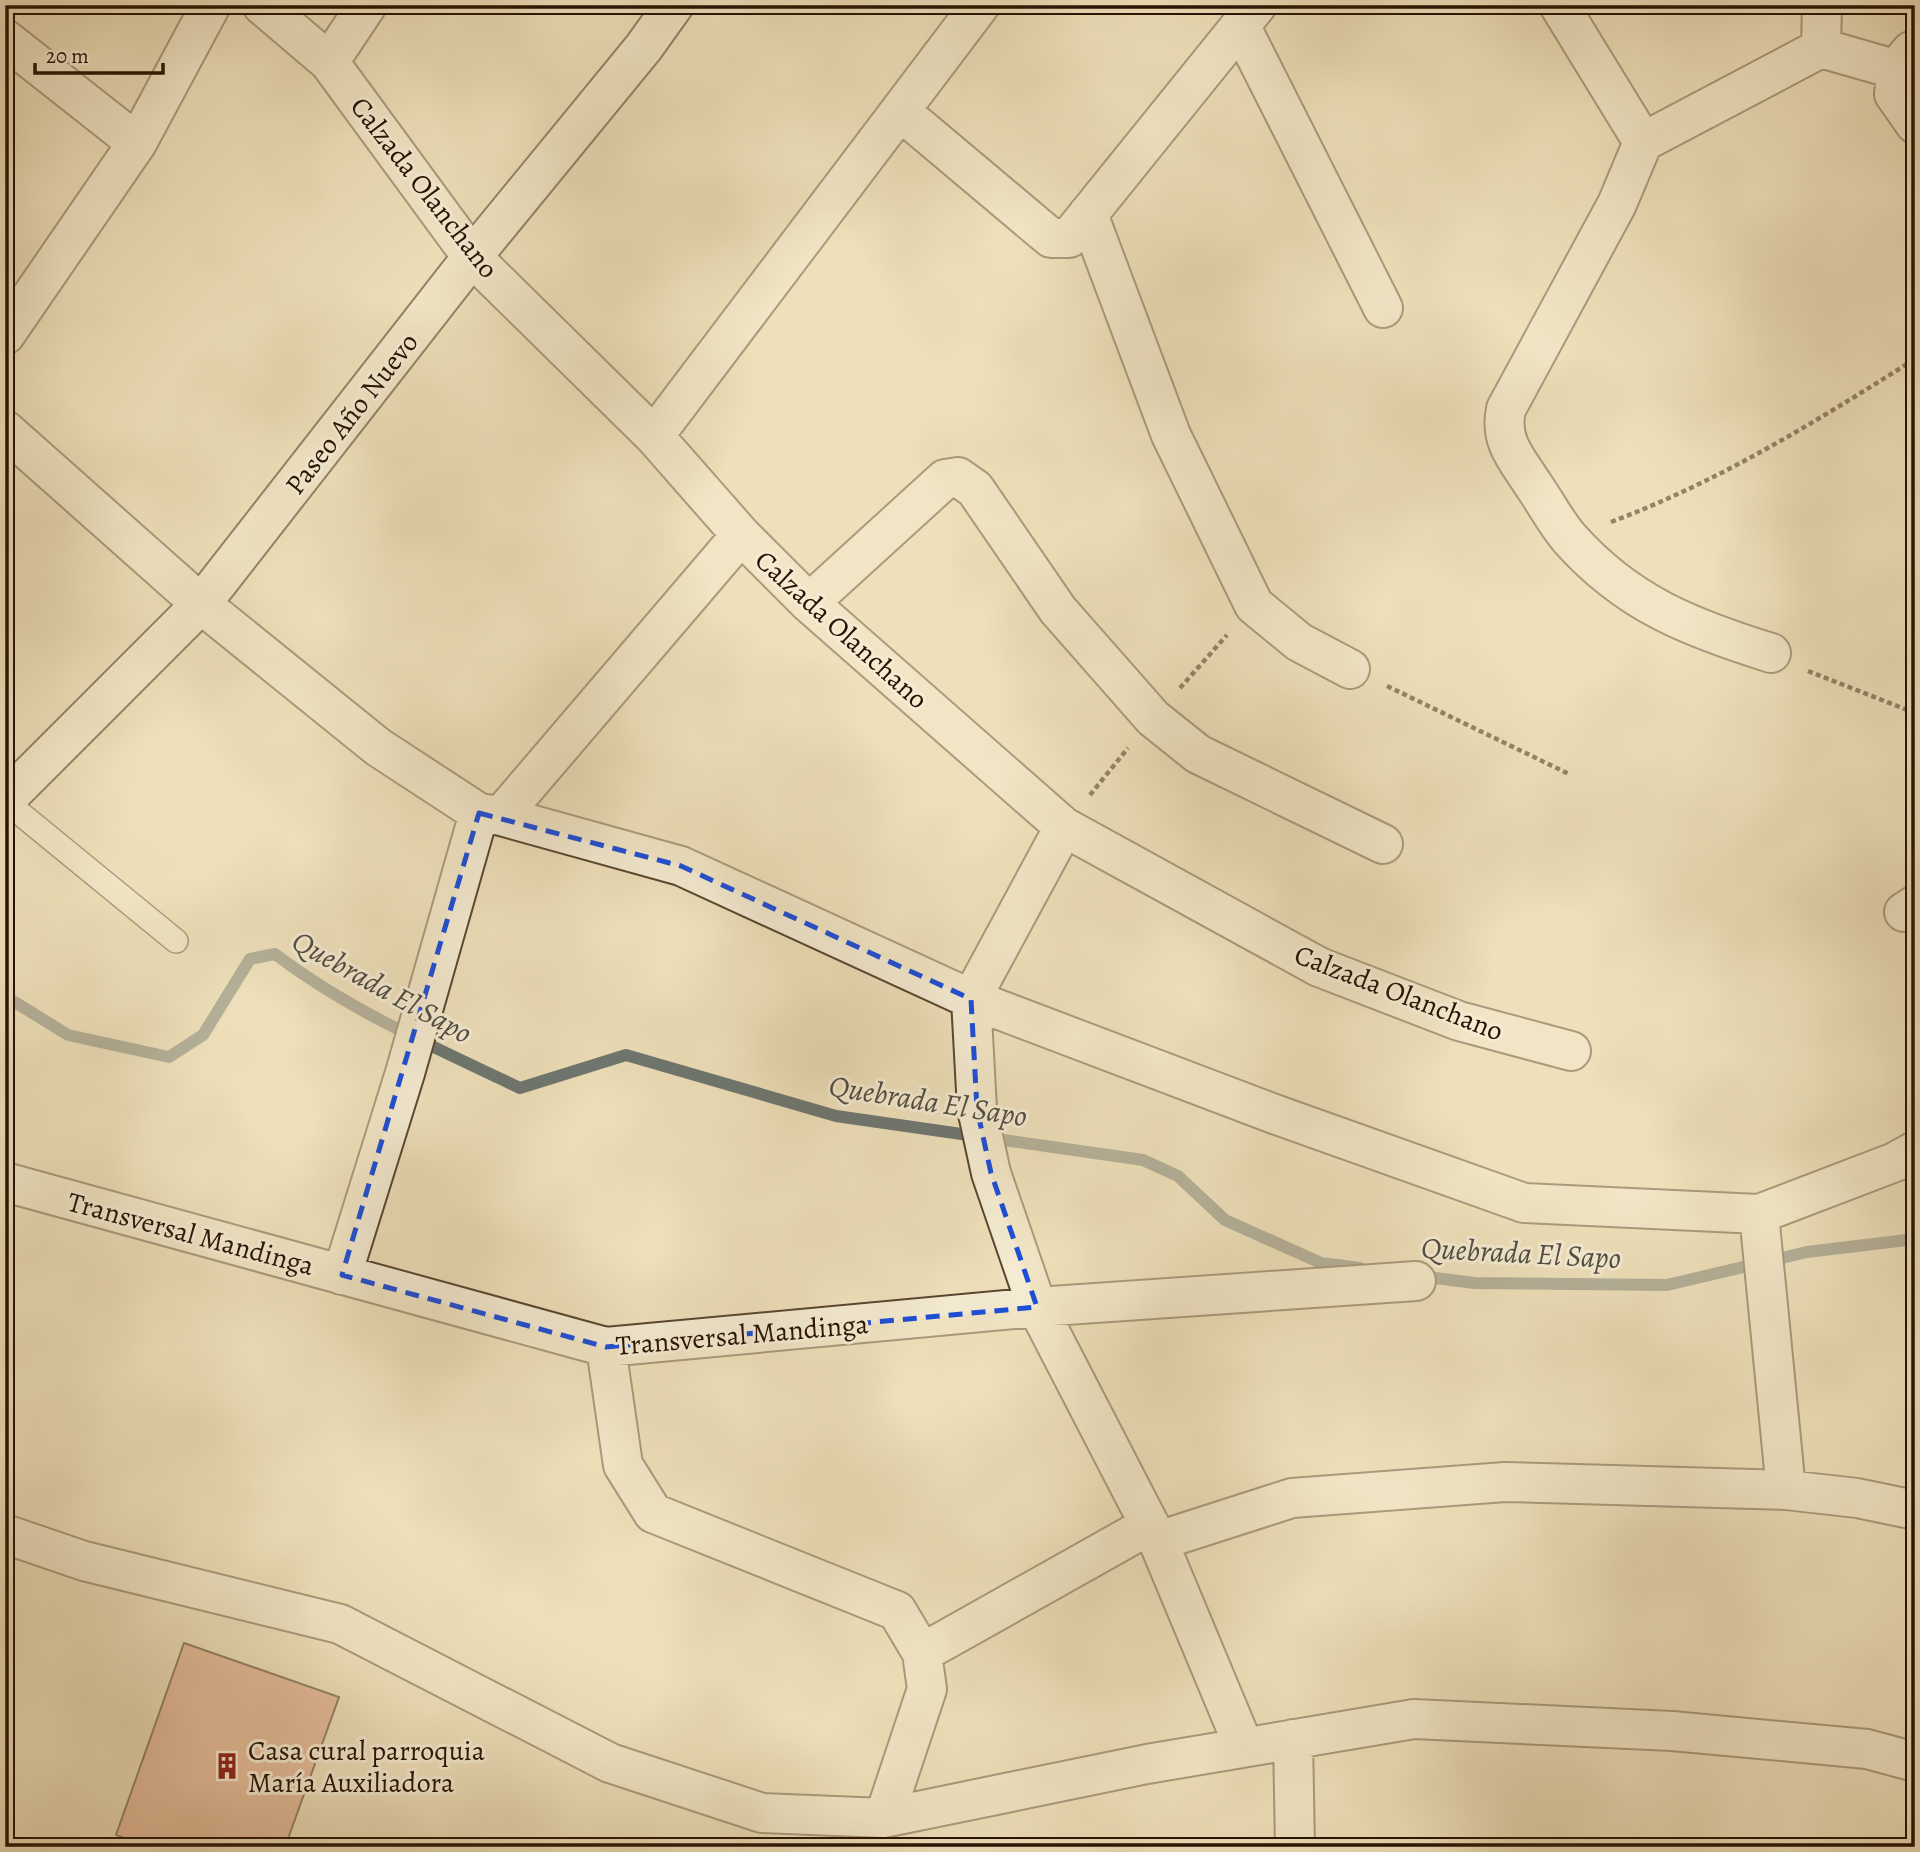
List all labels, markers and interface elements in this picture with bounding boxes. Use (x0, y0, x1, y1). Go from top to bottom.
scale bar (35, 32, 163, 76)
text: 20 m (46, 42, 89, 70)
street label: Calzada Olanchano (341, 89, 507, 286)
street label: Paseo Año Nuevo (276, 325, 427, 503)
street label: Calzada Olanchano (747, 542, 936, 718)
water label: Quebrada El Sapo (285, 921, 479, 1053)
street label: Calzada Olanchano (1289, 936, 1508, 1050)
water label: Quebrada El Sapo (826, 1066, 1030, 1136)
street label: Transversal Mandinga (63, 1183, 318, 1285)
water label: Quebrada El Sapo (1420, 1228, 1622, 1278)
street label: Transversal Mandinga (614, 1305, 870, 1365)
place label: Casa cural parroquia María Auxiliadora (248, 1732, 485, 1802)
building icon: Casa cural parroquia María Auxiliadora (212, 1751, 242, 1781)

